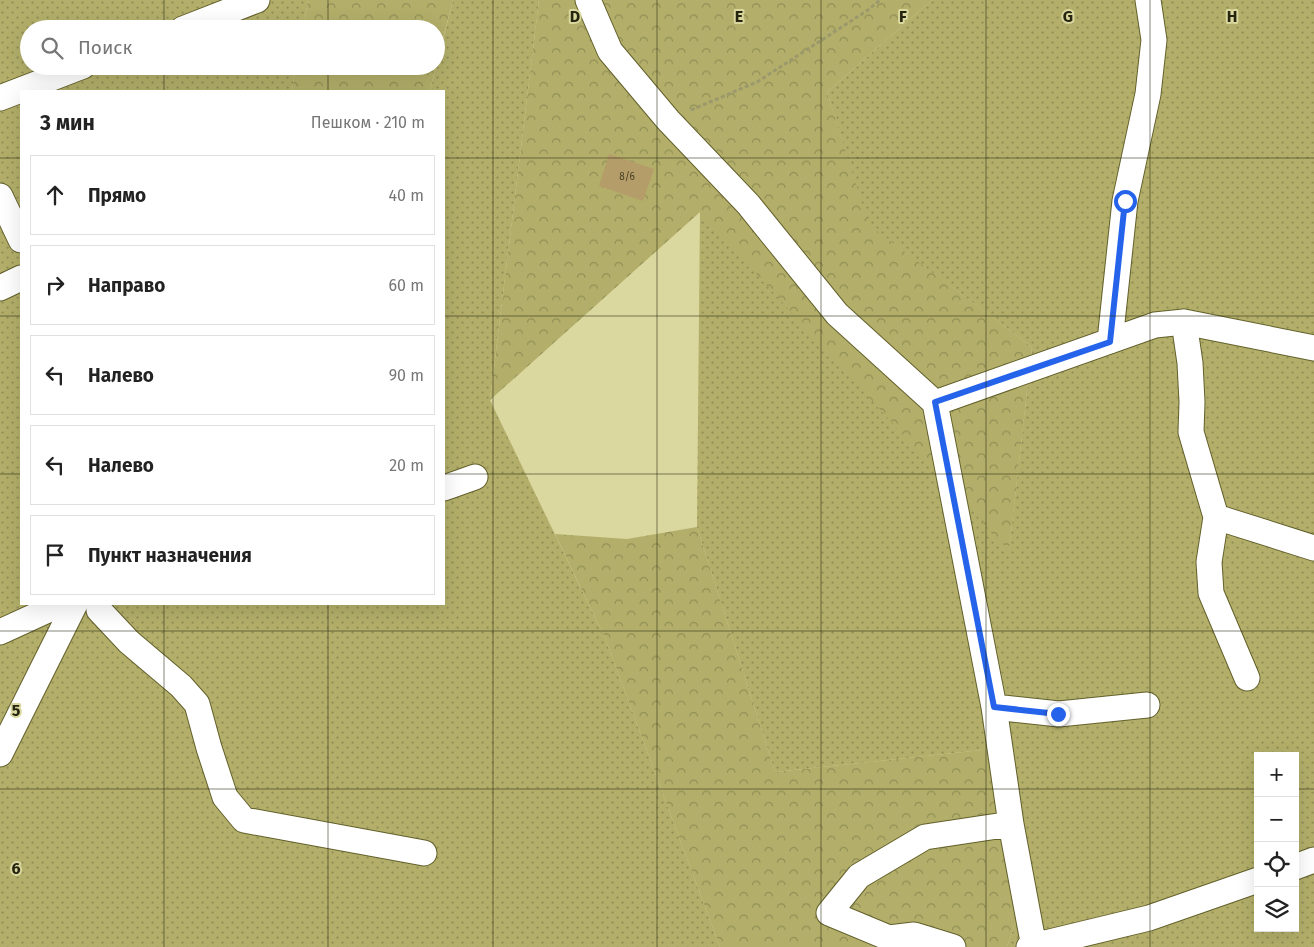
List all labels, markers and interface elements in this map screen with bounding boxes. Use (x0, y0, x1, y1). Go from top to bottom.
text: D (570, 7, 580, 26)
text: E (735, 7, 743, 26)
text: F (899, 7, 907, 26)
text: G (1063, 7, 1073, 26)
text: H (1227, 7, 1237, 26)
search box (20, 20, 445, 75)
icon: search (38, 34, 66, 62)
text: Поиск (78, 36, 132, 59)
text: 3 мин (40, 110, 95, 136)
text: Пешком · 210 m (311, 113, 425, 132)
house number: 8/6 (619, 171, 635, 183)
icon: ahead (41, 181, 69, 209)
text: Прямо (88, 184, 146, 207)
text: 40 m (389, 186, 424, 205)
route start (1114, 190, 1137, 213)
icon: right (41, 271, 69, 299)
text: Направо (88, 274, 165, 297)
text: 60 m (389, 276, 424, 295)
icon: left (41, 361, 69, 389)
text: Налево (88, 364, 154, 387)
text: 90 m (389, 366, 424, 385)
icon: left (41, 451, 69, 479)
text: Налево (88, 454, 154, 477)
text: 20 m (389, 456, 424, 475)
icon: arrive (41, 541, 69, 569)
text: Пункт назначения (88, 544, 252, 567)
text: 5 (12, 701, 21, 720)
route end (1047, 703, 1070, 726)
map controls (1254, 752, 1299, 932)
button: + (1254, 752, 1299, 797)
button: − (1254, 797, 1299, 842)
button: locate (1254, 842, 1299, 887)
text: 6 (11, 859, 21, 878)
button: layers (1254, 887, 1299, 932)

